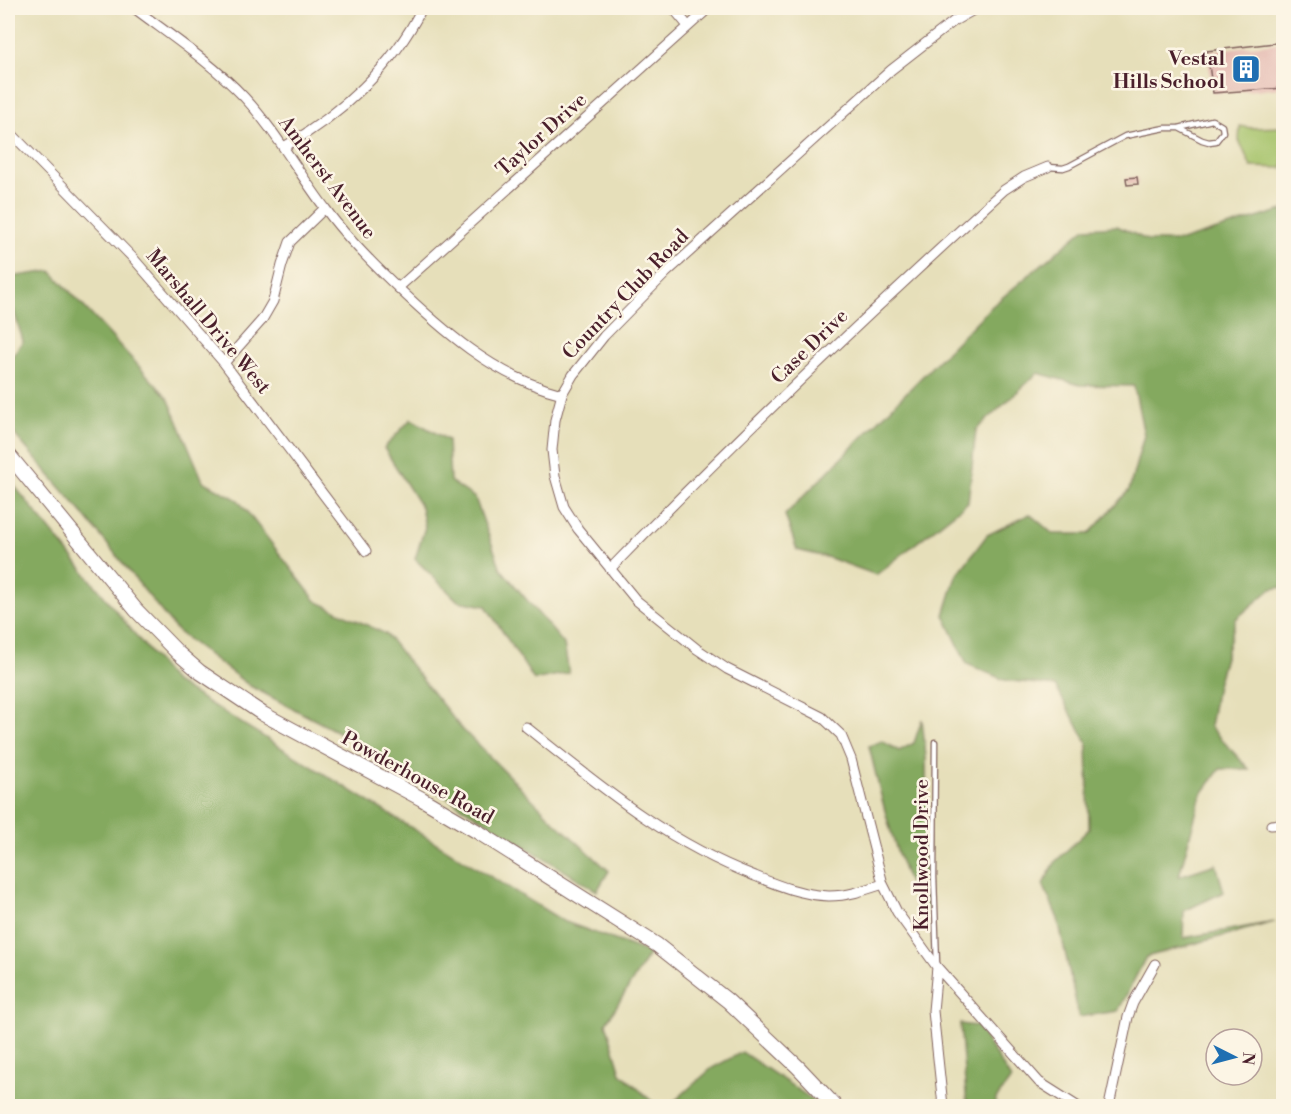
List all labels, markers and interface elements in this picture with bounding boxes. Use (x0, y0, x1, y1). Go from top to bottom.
place label: Vestal Hills School (1113, 47, 1225, 95)
building icon: Vestal Hills School (1230, 53, 1262, 85)
street label: Taylor Drive (491, 88, 593, 182)
street label: Amherst Avenue (272, 111, 381, 245)
street label: Country Club Road (558, 224, 695, 365)
street label: Marshall Drive West (140, 245, 276, 399)
street label: Case Drive (766, 304, 854, 390)
street label: Powderhouse Road (337, 726, 499, 831)
street label: Knollwood Drive (910, 779, 935, 931)
north arrow (1204, 1027, 1264, 1087)
text: N (1237, 1051, 1259, 1066)

